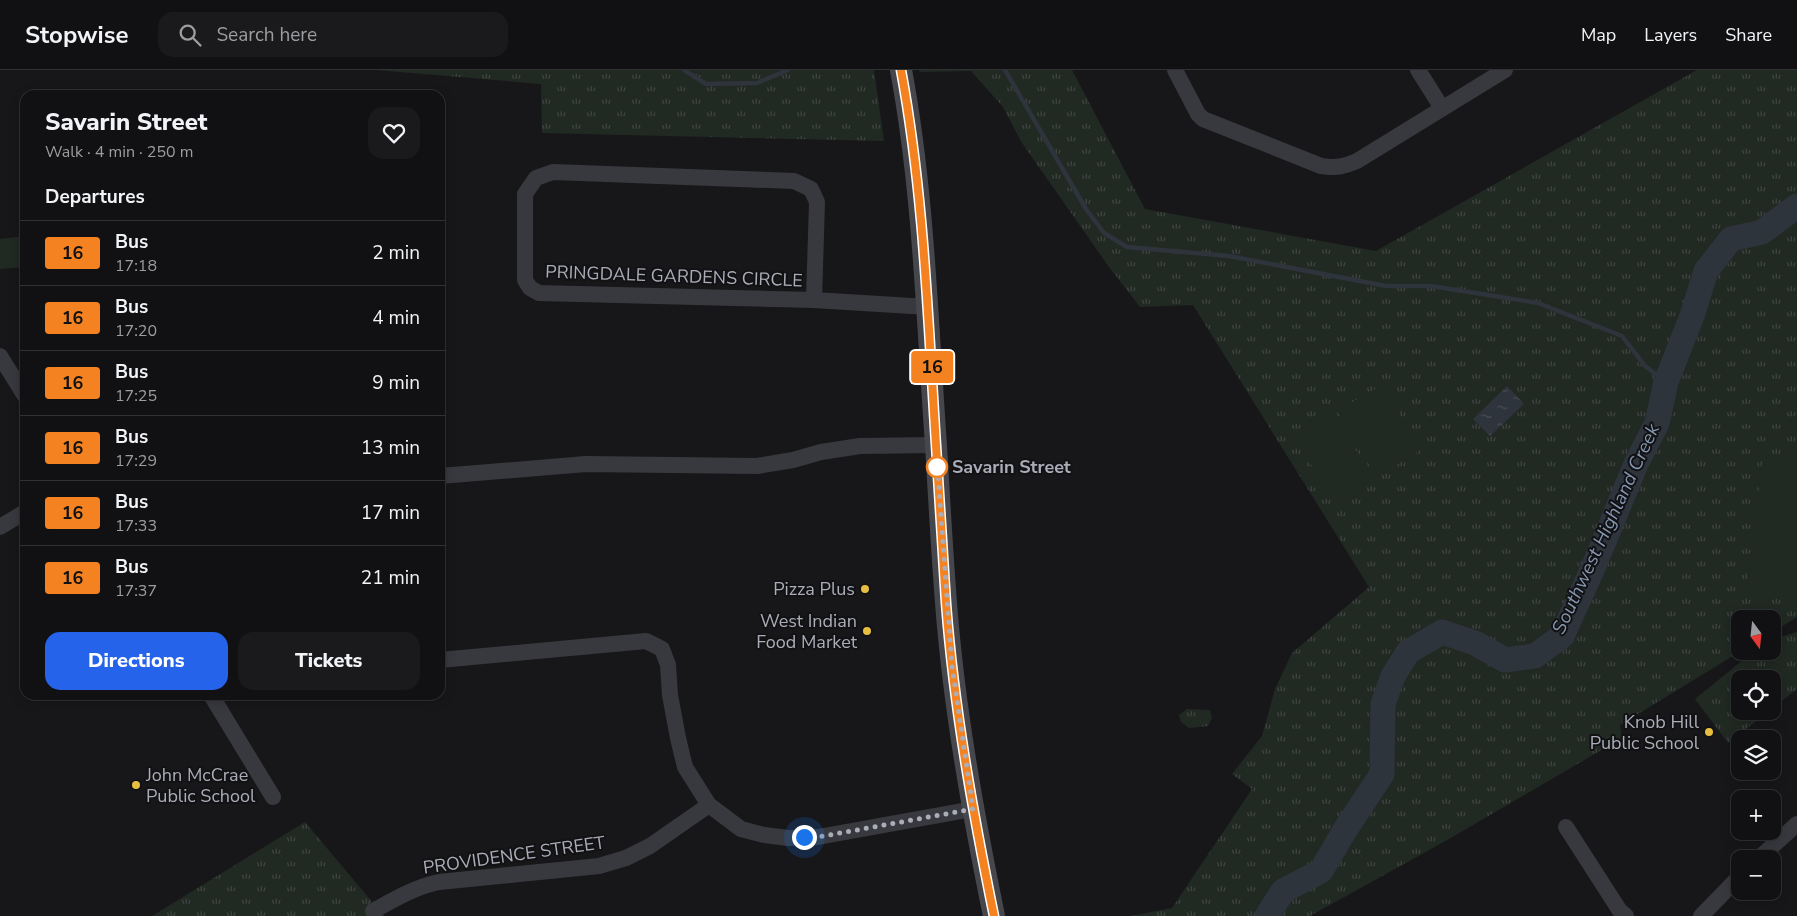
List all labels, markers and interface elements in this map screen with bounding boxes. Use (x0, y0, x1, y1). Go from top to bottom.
search box (158, 12, 508, 57)
text: Stopwise (25, 19, 128, 51)
icon: search (176, 21, 204, 49)
text: Search here (216, 22, 317, 48)
text: Map (1581, 23, 1616, 47)
text: Layers (1644, 23, 1697, 47)
text: Share (1725, 23, 1772, 47)
text: Savarin Street (45, 106, 207, 138)
button: heart (368, 107, 420, 159)
text: Walk · 4 min · 250 m (45, 141, 193, 163)
text: Departures (45, 184, 145, 210)
text: Bus (115, 229, 148, 255)
text: 2 min (372, 240, 420, 266)
text: 16 (62, 241, 83, 265)
text: 17:18 (115, 255, 157, 277)
street label: PRINGDALE GARDENS CIRCLE (545, 260, 803, 292)
text: Bus (115, 294, 148, 320)
text: 4 min (372, 305, 420, 331)
text: 16 (62, 306, 83, 330)
text: 17:20 (115, 320, 157, 342)
line badge: 16 (910, 351, 954, 383)
text: 16 (921, 355, 943, 379)
text: Bus (115, 359, 148, 385)
text: 9 min (372, 370, 420, 396)
text: 16 (62, 371, 83, 395)
text: 17:25 (115, 385, 157, 407)
water label: Southwest Highland Creek (1546, 419, 1666, 638)
text: Bus (115, 424, 148, 450)
text: 13 min (361, 435, 420, 461)
text: 16 (62, 436, 83, 460)
text: 17:29 (115, 450, 157, 472)
place label: Savarin Street (952, 455, 1071, 479)
marker: Savarin Street (926, 456, 948, 478)
text: Bus (115, 489, 148, 515)
text: 17 min (361, 500, 420, 526)
text: 16 (62, 501, 83, 525)
text: 17:33 (115, 515, 157, 537)
text: Bus (115, 554, 148, 580)
text: 21 min (361, 565, 420, 591)
text: 16 (62, 566, 83, 590)
place label: Pizza Plus (773, 577, 855, 601)
text: 17:37 (115, 580, 157, 602)
marker: Pizza Plus (859, 583, 871, 595)
place label: West Indian Food Market (756, 609, 858, 654)
north arrow (1731, 610, 1781, 660)
map controls (1731, 610, 1781, 900)
marker: West Indian Food Market (861, 625, 873, 637)
button: Directions (45, 632, 228, 690)
button: Tickets (238, 632, 420, 690)
button: locate (1731, 670, 1781, 720)
place label: Knob Hill Public School (1590, 710, 1700, 755)
marker: Knob Hill Public School (1703, 726, 1715, 738)
button: layers (1731, 730, 1781, 780)
place label: John McCrae Public School (145, 763, 256, 808)
marker: John McCrae Public School (130, 779, 142, 791)
button: + (1731, 790, 1781, 840)
your location (792, 825, 817, 850)
street label: PROVIDENCE STREET (421, 830, 607, 880)
button: − (1731, 850, 1781, 900)

